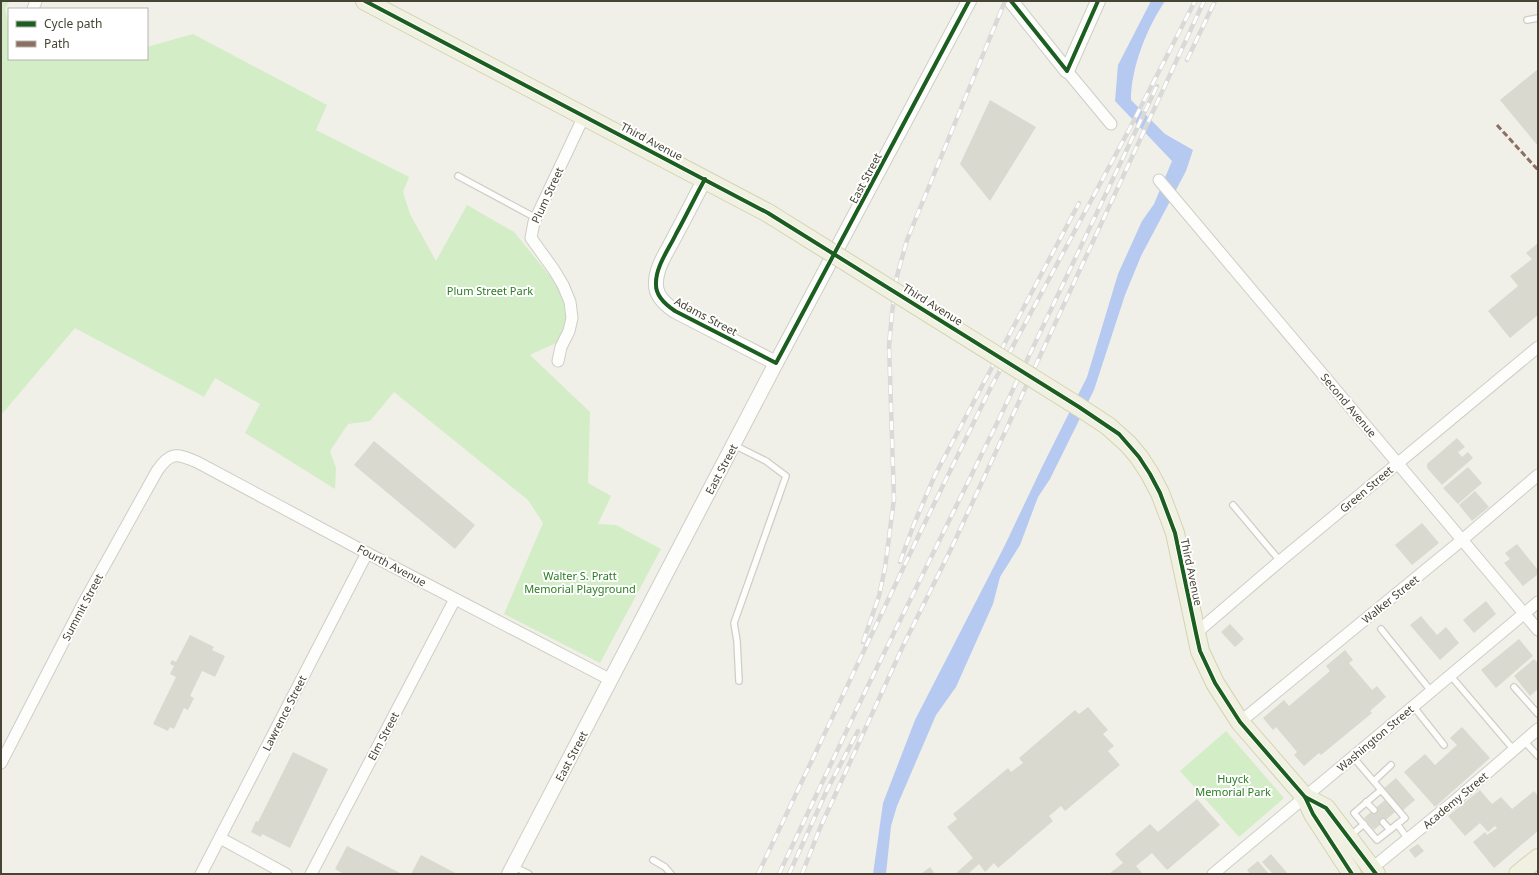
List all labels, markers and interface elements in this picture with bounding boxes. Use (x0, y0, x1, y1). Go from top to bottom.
legend (8, 8, 148, 60)
text: Cycle path (44, 15, 102, 32)
text: Path (44, 35, 70, 52)
street label: Third Avenue (618, 118, 686, 164)
street label: East Street (845, 150, 885, 206)
street label: Plum Street (527, 165, 567, 225)
street label: Third Avenue (900, 280, 966, 328)
park label: Plum Street Park (447, 283, 533, 298)
street label: Adams Street (672, 293, 740, 339)
street label: Second Avenue (1318, 370, 1380, 440)
street label: East Street (701, 441, 741, 497)
street label: Green Street (1336, 462, 1396, 516)
street label: Third Avenue (1178, 537, 1206, 607)
street label: Fourth Avenue (355, 541, 429, 589)
park label: Walter S. Pratt Memorial Playground (524, 568, 636, 596)
street label: Summit Street (58, 571, 106, 643)
street label: Walker Street (1358, 571, 1422, 627)
street label: Lawrence Street (258, 673, 310, 753)
street label: Washington Street (1334, 702, 1416, 774)
street label: Elm Street (364, 709, 402, 763)
street label: East Street (551, 728, 591, 784)
street label: Academy Street (1419, 768, 1491, 832)
park label: Huyck Memorial Park (1195, 771, 1271, 799)

